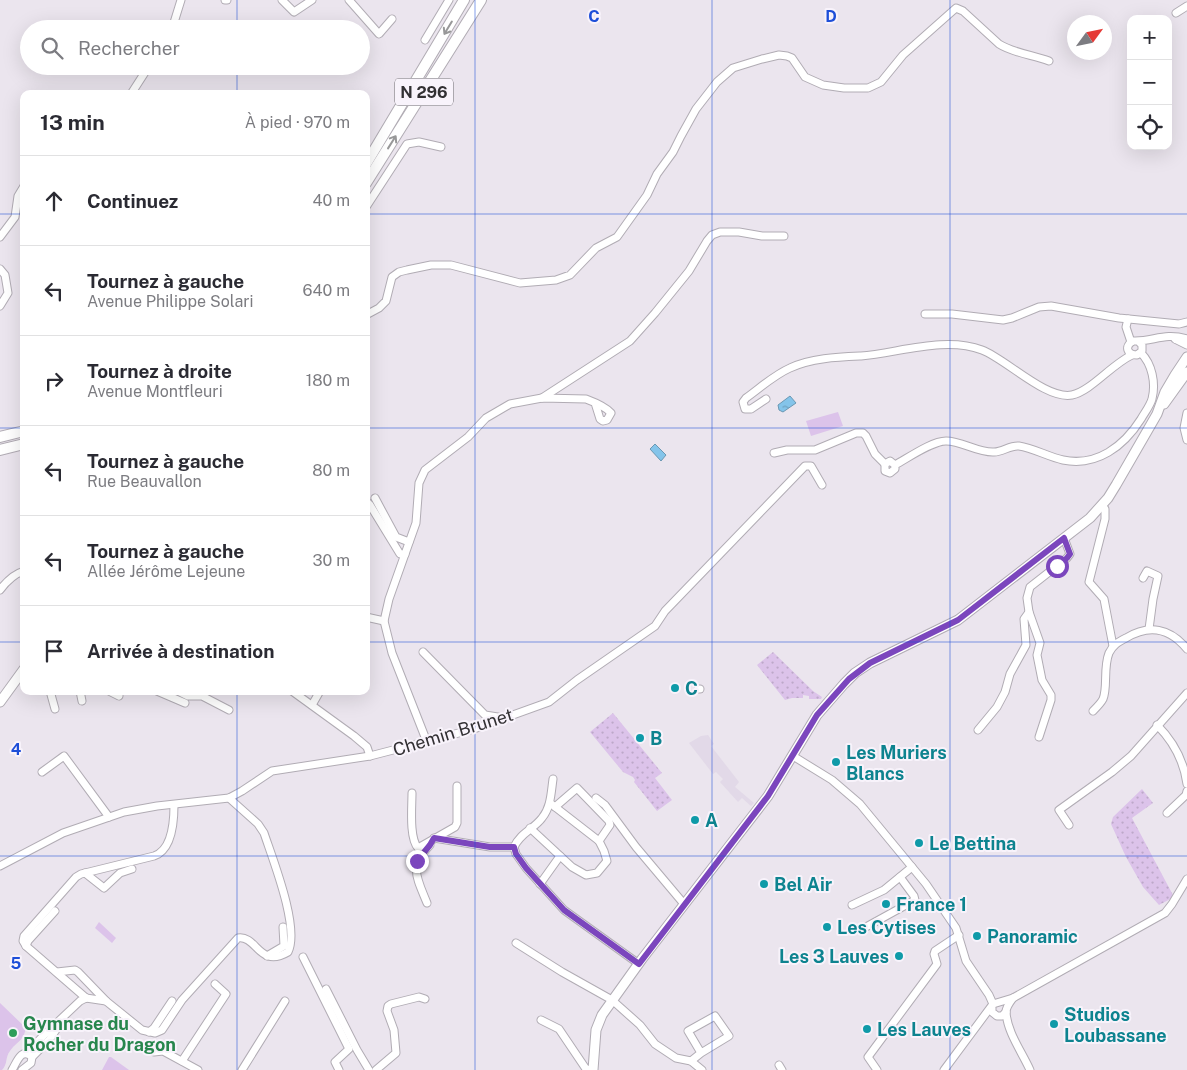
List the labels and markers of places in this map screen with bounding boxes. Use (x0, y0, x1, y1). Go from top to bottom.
place label: C (685, 678, 698, 699)
marker: C (669, 682, 681, 694)
place label: B (650, 728, 662, 749)
marker: B (634, 732, 646, 744)
place label: Les Muriers Blancs (846, 742, 947, 784)
marker: Les Muriers Blancs (830, 756, 842, 768)
place label: A (705, 810, 718, 831)
marker: A (689, 814, 701, 826)
place label: Le Bettina (929, 833, 1016, 854)
marker: Le Bettina (913, 837, 925, 849)
place label: Bel Air (774, 874, 833, 895)
marker: Bel Air (758, 878, 770, 890)
place label: France 1 (896, 894, 967, 915)
marker: France 1 (880, 898, 892, 910)
place label: Les Cytises (837, 917, 936, 938)
marker: Les Cytises (821, 921, 833, 933)
place label: Panoramic (987, 926, 1078, 947)
marker: Panoramic (971, 930, 983, 942)
place label: Les 3 Lauves (779, 946, 889, 967)
marker: Les 3 Lauves (893, 950, 905, 962)
place label: Studios Loubassane (1064, 1004, 1167, 1046)
place label: Gymnase du Rocher du Dragon (23, 1013, 176, 1055)
marker: Studios Loubassane (1048, 1018, 1060, 1030)
place label: Les Lauves (877, 1019, 971, 1040)
marker: Les Lauves (861, 1023, 873, 1035)
marker: Gymnase du Rocher du Dragon (7, 1027, 19, 1039)

